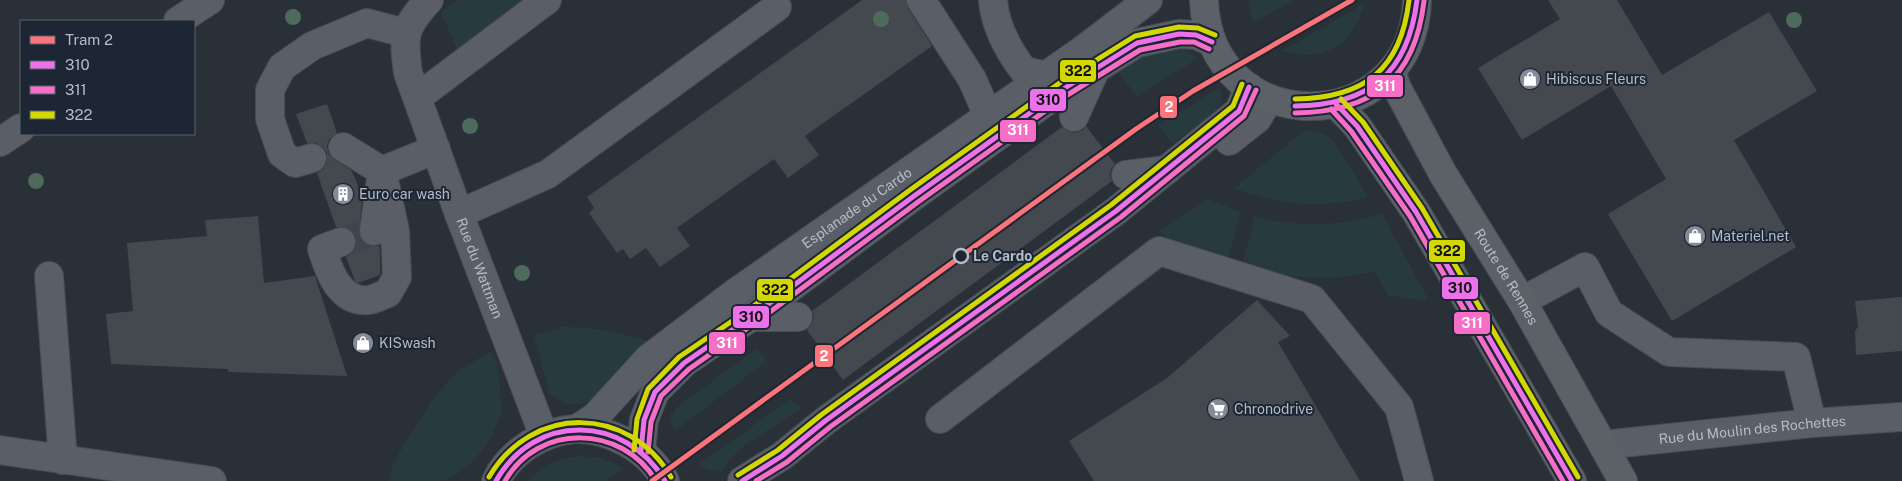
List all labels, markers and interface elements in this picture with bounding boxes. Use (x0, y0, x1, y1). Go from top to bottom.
legend (20, 20, 195, 135)
text: Tram 2 (65, 31, 113, 48)
text: 310 (65, 56, 90, 73)
line badge: 322 (1059, 59, 1097, 83)
text: 322 (1064, 63, 1092, 79)
shop icon: Hibiscus Fleurs (1518, 67, 1542, 91)
place label: Hibiscus Fleurs (1546, 71, 1646, 87)
line badge: 311 (1366, 74, 1404, 98)
text: 311 (1374, 78, 1396, 94)
text: 311 (65, 81, 87, 98)
line badge: 310 (1029, 88, 1067, 112)
text: 310 (1036, 92, 1060, 108)
line badge: 2 (1159, 95, 1178, 119)
text: 2 (1165, 99, 1174, 115)
text: 322 (65, 106, 92, 123)
line badge: 311 (999, 119, 1037, 143)
text: 311 (1007, 122, 1029, 138)
street label: Esplanade du Cardo (799, 164, 915, 252)
building icon: Euro car wash (331, 182, 355, 206)
place label: Euro car wash (359, 186, 450, 202)
street label: Rue du Wattman (453, 215, 506, 320)
shop icon: Materiel.net (1683, 224, 1707, 248)
street label: Route de Rennes (1471, 226, 1542, 327)
place label: Materiel.net (1711, 228, 1789, 244)
line badge: 322 (1428, 239, 1466, 263)
text: 322 (1433, 243, 1461, 259)
marker: Le Cardo (953, 248, 969, 264)
place label: Le Cardo (973, 248, 1032, 264)
line badge: 310 (1441, 276, 1479, 300)
line badge: 322 (756, 278, 794, 302)
text: 310 (1448, 280, 1472, 296)
text: 322 (761, 282, 789, 298)
line badge: 310 (732, 305, 770, 329)
text: 310 (739, 309, 763, 325)
line badge: 311 (1453, 311, 1491, 335)
text: 311 (1461, 315, 1483, 331)
shop icon: KISwash (351, 331, 375, 355)
line badge: 311 (708, 331, 746, 355)
place label: KISwash (379, 335, 436, 351)
text: 311 (716, 335, 738, 351)
line badge: 2 (814, 344, 834, 368)
text: 2 (820, 348, 829, 364)
supermarket icon: Chronodrive (1206, 397, 1230, 421)
place label: Chronodrive (1234, 401, 1313, 417)
street label: Rue du Moulin des Rochettes (1658, 413, 1846, 447)

